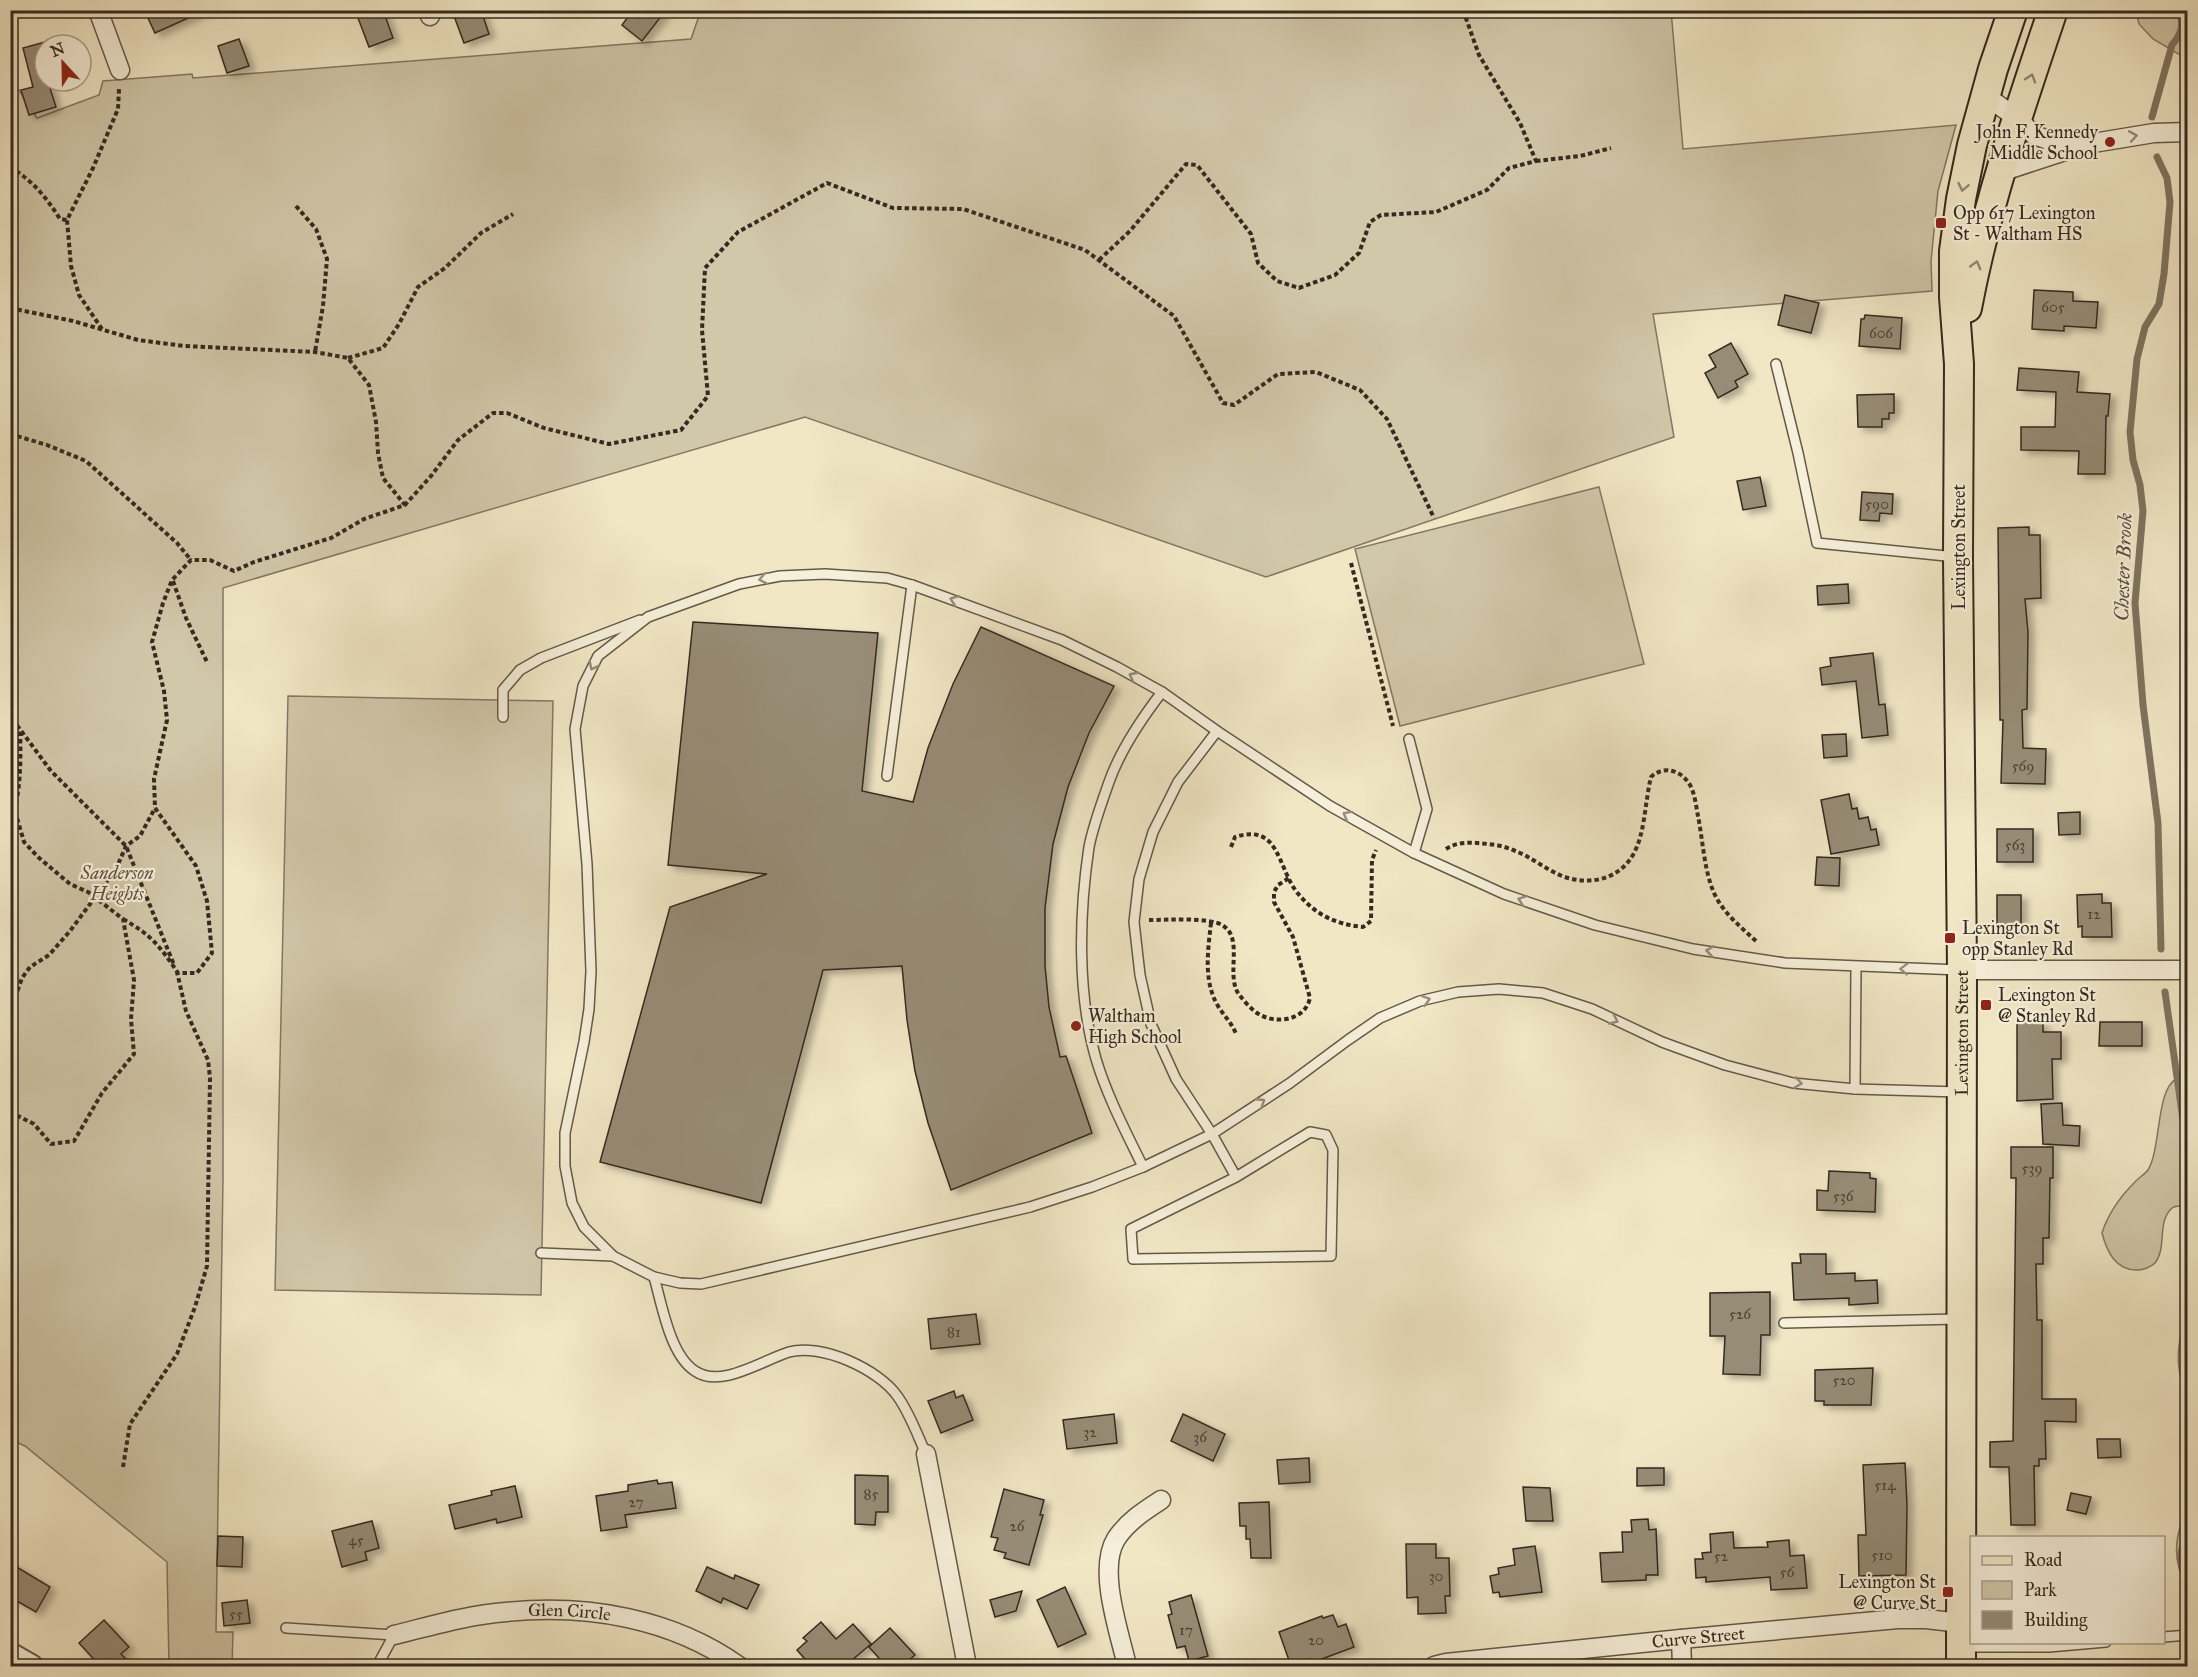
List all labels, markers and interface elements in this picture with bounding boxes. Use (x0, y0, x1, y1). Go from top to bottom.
north arrow (33, 33, 93, 93)
text: N (48, 38, 68, 61)
one-way arrow (2024, 73, 2036, 84)
place label: John F. Kennedy Middle School (1974, 121, 2099, 164)
one-way arrow (2128, 130, 2138, 143)
marker: John F. Kennedy Middle School (2103, 135, 2117, 149)
one-way arrow (1957, 181, 1970, 191)
place label: Opp 617 Lexington St - Waltham HS (1953, 202, 2096, 245)
marker: Opp 617 Lexington St - Waltham HS (1934, 216, 1948, 230)
one-way arrow (1969, 260, 1981, 271)
house number: 605 (2041, 298, 2065, 316)
house number: 606 (1869, 324, 1894, 342)
street label: Lexington Street (1948, 484, 1971, 610)
house number: 590 (1865, 495, 1889, 513)
water label: Chester Brook (2109, 512, 2137, 622)
one-way arrow (758, 572, 768, 585)
one-way arrow (949, 595, 960, 607)
one-way arrow (589, 659, 601, 670)
one-way arrow (1129, 672, 1139, 683)
house number: 569 (2012, 757, 2034, 775)
one-way arrow (1343, 811, 1353, 822)
house number: 563 (2005, 836, 2025, 854)
park label: Sanderson Heights (80, 862, 154, 905)
one-way arrow (1517, 895, 1528, 908)
house number: 12 (2087, 905, 2101, 923)
place label: Lexington St opp Stanley Rd (1962, 917, 2073, 960)
marker: Lexington St opp Stanley Rd (1943, 931, 1957, 945)
one-way arrow (1705, 946, 1714, 958)
one-way arrow (1899, 963, 1908, 975)
street label: Lexington Street (1951, 969, 1974, 1096)
place label: Lexington St @ Stanley Rd (1998, 984, 2096, 1027)
one-way arrow (1420, 995, 1431, 1007)
marker: Lexington St @ Stanley Rd (1979, 998, 1993, 1012)
place label: Waltham High School (1088, 1005, 1182, 1049)
one-way arrow (1608, 1012, 1619, 1024)
marker: Waltham High School (1069, 1019, 1083, 1033)
one-way arrow (1793, 1077, 1803, 1089)
one-way arrow (1254, 1098, 1265, 1109)
house number: 539 (2021, 1159, 2043, 1177)
house number: 536 (1833, 1187, 1855, 1205)
house number: 526 (1729, 1305, 1752, 1323)
house number: 81 (947, 1323, 961, 1341)
house number: 520 (1832, 1371, 1856, 1389)
house number: 32 (1083, 1423, 1097, 1441)
house number: 36 (1193, 1428, 1208, 1446)
house number: 514 (1874, 1476, 1896, 1494)
house number: 85 (864, 1485, 878, 1503)
house number: 27 (629, 1493, 644, 1511)
house number: 26 (1009, 1517, 1026, 1535)
house number: 45 (348, 1531, 364, 1549)
legend (1970, 1536, 2165, 1644)
house number: 510 (1871, 1546, 1893, 1564)
house number: 52 (1714, 1547, 1729, 1565)
text: Road (2024, 1549, 2062, 1571)
house number: 56 (1780, 1563, 1796, 1581)
house number: 30 (1429, 1567, 1443, 1585)
place label: Lexington St @ Curve St (1838, 1571, 1937, 1614)
text: Park (2024, 1579, 2057, 1601)
marker: Lexington St @ Curve St (1941, 1585, 1955, 1599)
street label: Glen Circle (528, 1599, 612, 1626)
house number: 55 (229, 1605, 243, 1623)
text: Building (2024, 1609, 2088, 1632)
house number: 17 (1179, 1621, 1193, 1639)
street label: Curve Street (1651, 1622, 1746, 1653)
house number: 20 (1308, 1631, 1324, 1649)

